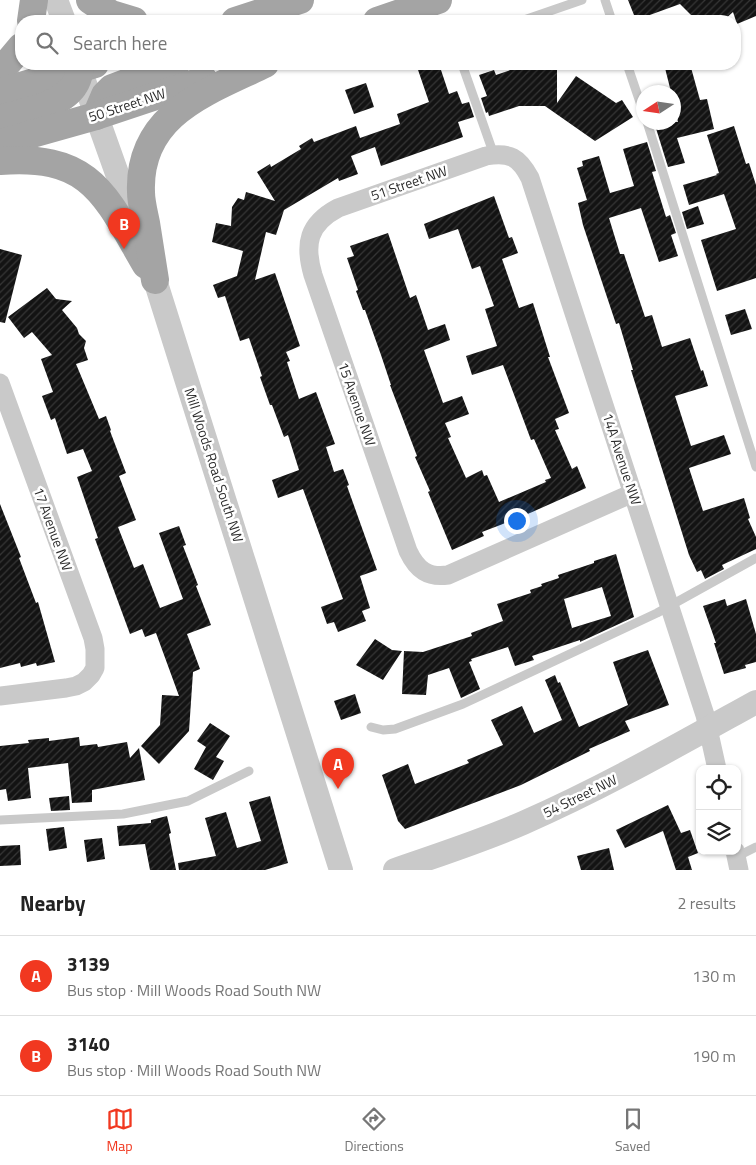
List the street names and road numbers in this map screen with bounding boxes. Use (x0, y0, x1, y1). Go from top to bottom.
street label: 50 Street NW (86, 82, 168, 127)
street label: 51 Street NW (368, 160, 450, 205)
street label: 15 Avenue NW (333, 359, 382, 449)
street label: Mill Woods Road South NW (180, 385, 249, 545)
street label: 14A Avenue NW (598, 410, 647, 508)
street label: 17 Avenue NW (29, 484, 78, 574)
street label: 54 Street NW (539, 769, 620, 822)

